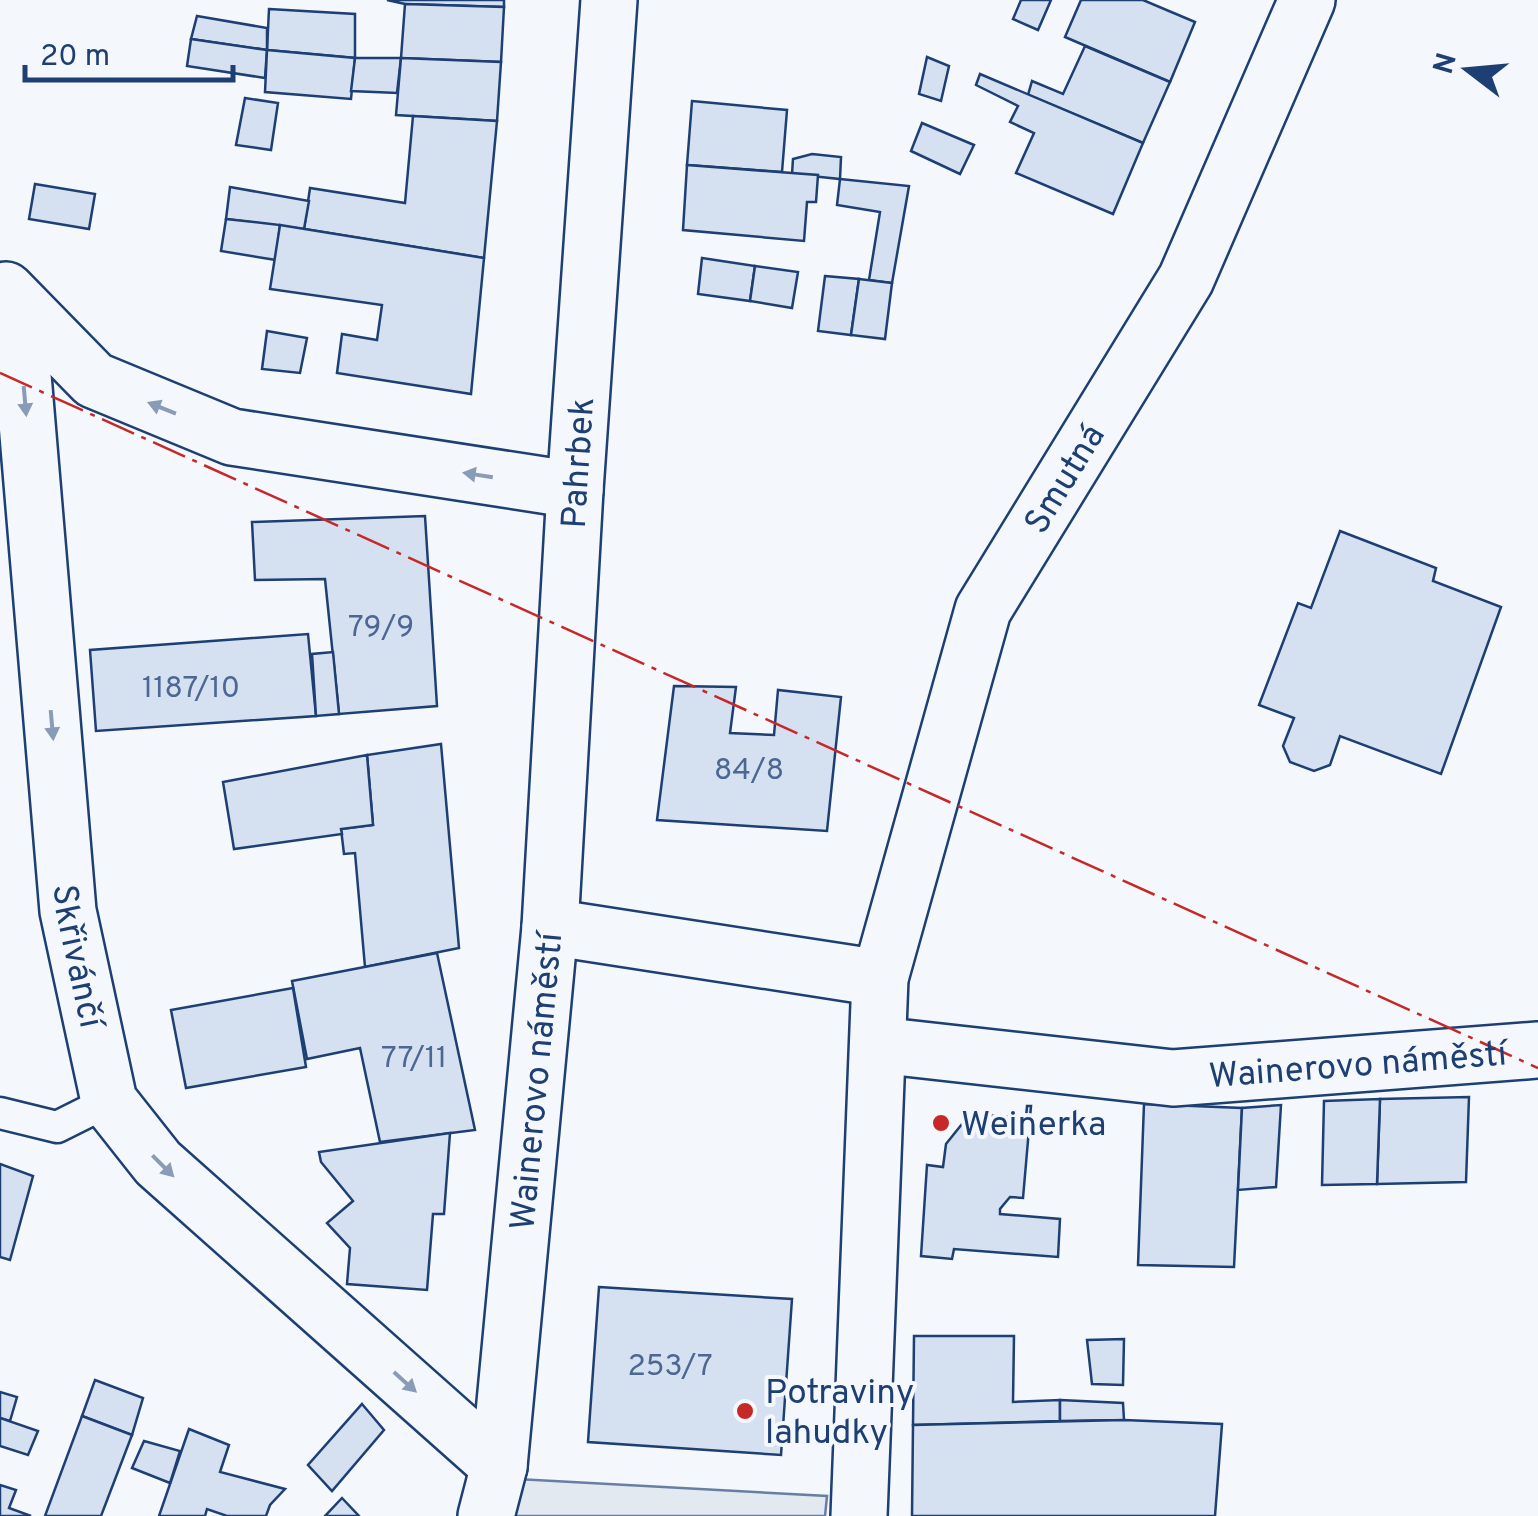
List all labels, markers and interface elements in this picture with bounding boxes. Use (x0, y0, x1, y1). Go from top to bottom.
scale bar (25, 20, 232, 82)
north arrow (1418, 20, 1518, 120)
text: 20 m (40, 39, 110, 76)
text: N (1427, 49, 1467, 79)
one-way arrow (18, 386, 34, 417)
street label: Pahrbek (554, 396, 606, 530)
one-way arrow (147, 400, 177, 416)
street label: Smutná (1016, 417, 1117, 543)
one-way arrow (462, 467, 494, 483)
house number: 79/9 (348, 610, 414, 647)
house number: 1187/10 (142, 671, 240, 708)
one-way arrow (45, 709, 61, 741)
house number: 84/8 (714, 753, 784, 790)
street label: Skřivánčí (41, 883, 112, 1035)
street label: Wainerovo náměstí (502, 928, 575, 1232)
street label: Wainerovo náměstí (1207, 1033, 1511, 1100)
house number: 77/11 (381, 1041, 447, 1078)
place label: Weinerka (961, 1104, 1106, 1148)
marker: Weinerka (930, 1112, 952, 1134)
one-way arrow (150, 1153, 174, 1177)
house number: 253/7 (627, 1349, 713, 1386)
one-way arrow (392, 1371, 417, 1393)
place label: Potraviny lahudky (765, 1372, 914, 1456)
marker: Potraviny lahudky (734, 1400, 756, 1422)

